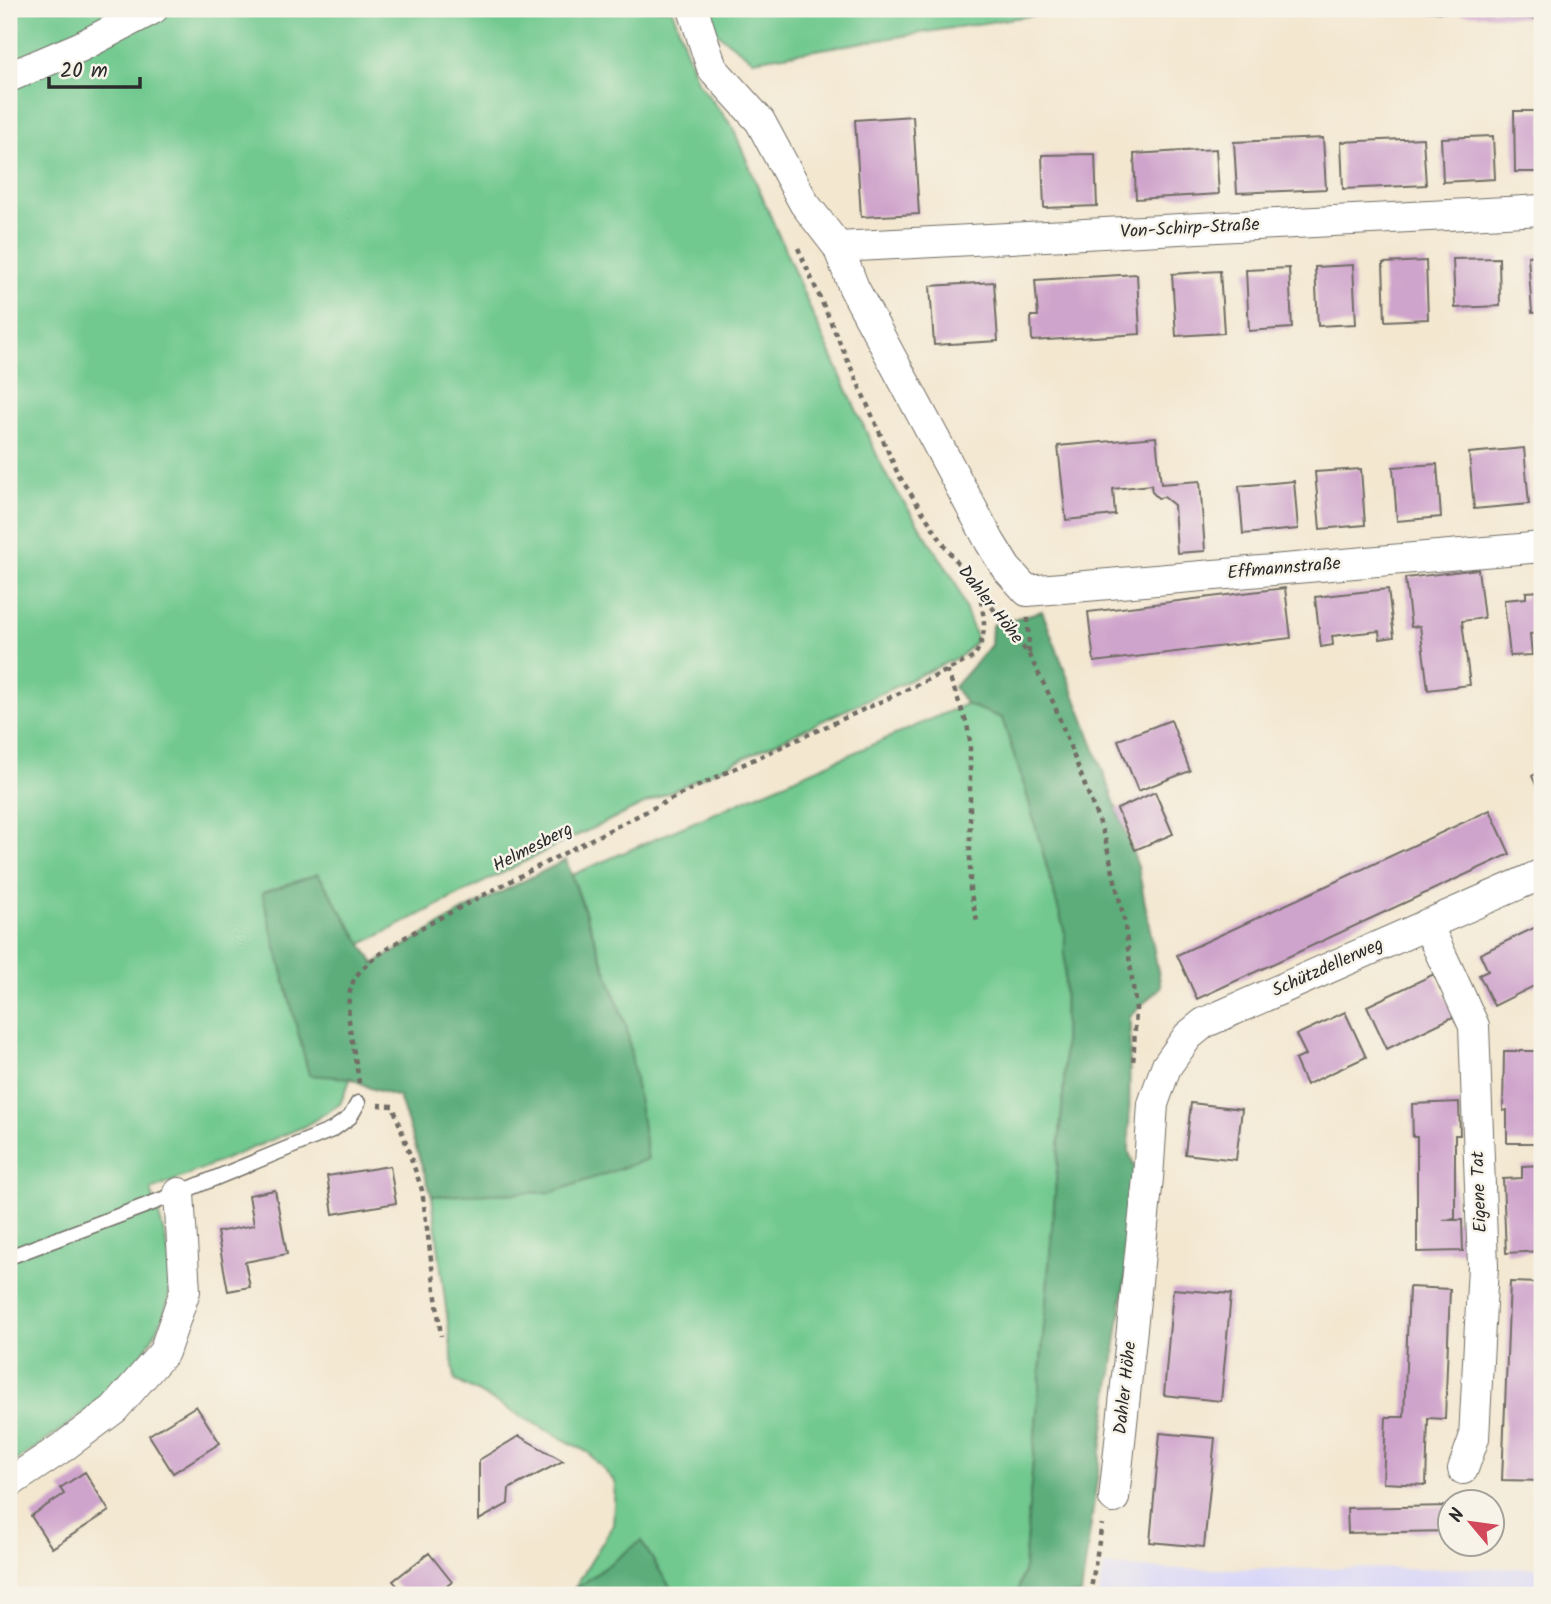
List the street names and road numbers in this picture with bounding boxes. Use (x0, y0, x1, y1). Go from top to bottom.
street label: Von-Schirp-Straße (1120, 211, 1260, 247)
street label: Effmannstraße (1226, 550, 1342, 588)
street label: Dahler Höhe (950, 559, 1030, 651)
street label: Helmesberg (488, 815, 578, 881)
street label: Schützdellerweg (1268, 930, 1388, 1006)
street label: Eigene Tat (1464, 1150, 1496, 1233)
street label: Dahler Höhe (1107, 1340, 1145, 1436)

